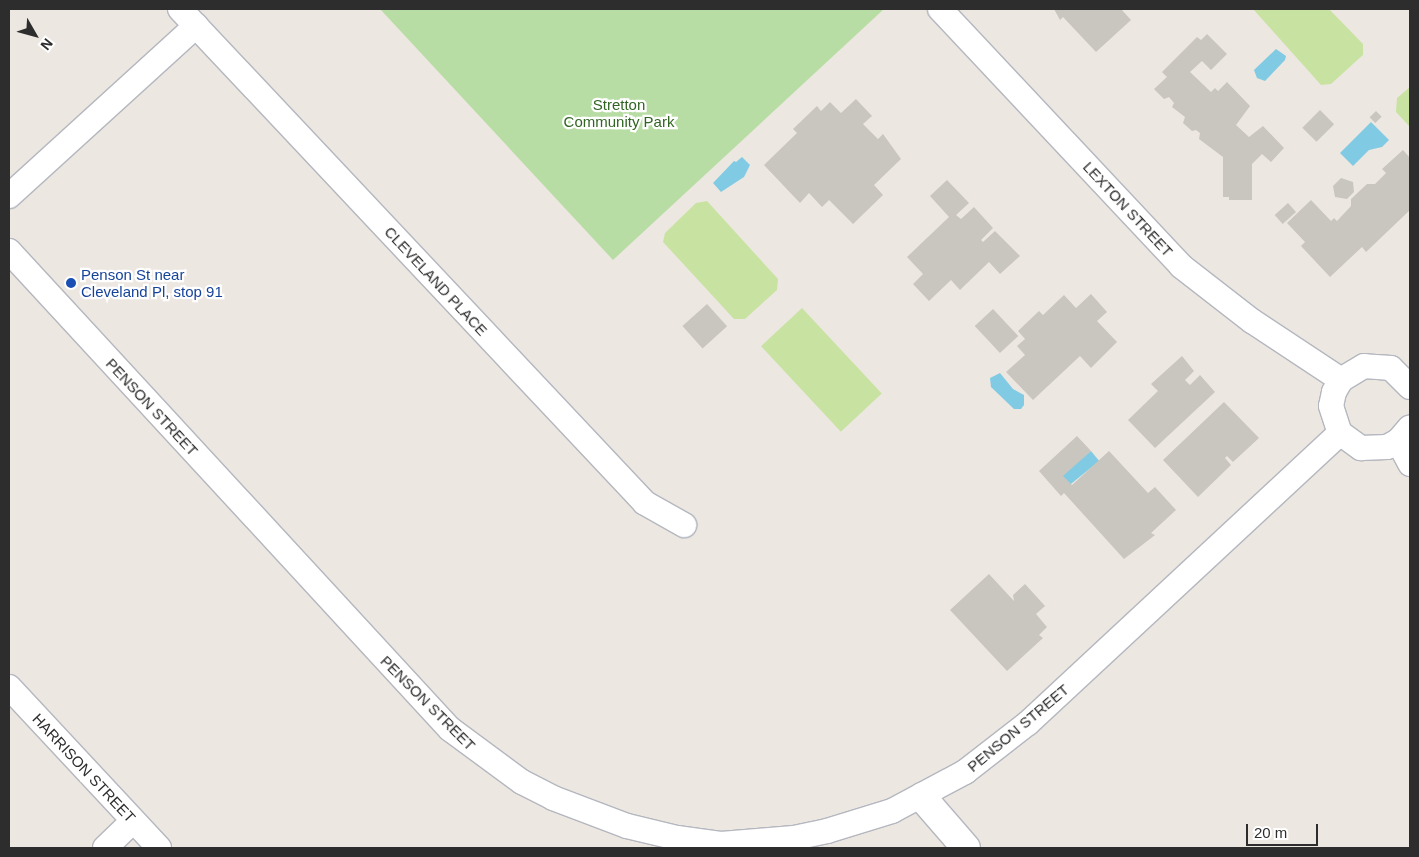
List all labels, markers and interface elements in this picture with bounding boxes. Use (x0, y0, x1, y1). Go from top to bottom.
north arrow (10, 10, 60, 60)
text: N (37, 35, 56, 53)
park label: Stretton Community Park (564, 95, 674, 130)
street label: LEXTON STREET (1079, 158, 1177, 260)
street label: CLEVELAND PLACE (381, 223, 491, 339)
place label: Penson St near Cleveland Pl, stop 91 (81, 265, 223, 300)
marker: Penson St near Cleveland Pl, stop 91 (65, 277, 77, 289)
street label: PENSON STREET (102, 355, 202, 459)
street label: PENSON STREET (377, 652, 479, 754)
street label: PENSON STREET (964, 680, 1072, 776)
street label: HARRISON STREET (29, 710, 139, 826)
scale bar (1249, 814, 1322, 846)
text: 20 m (1254, 824, 1287, 841)

